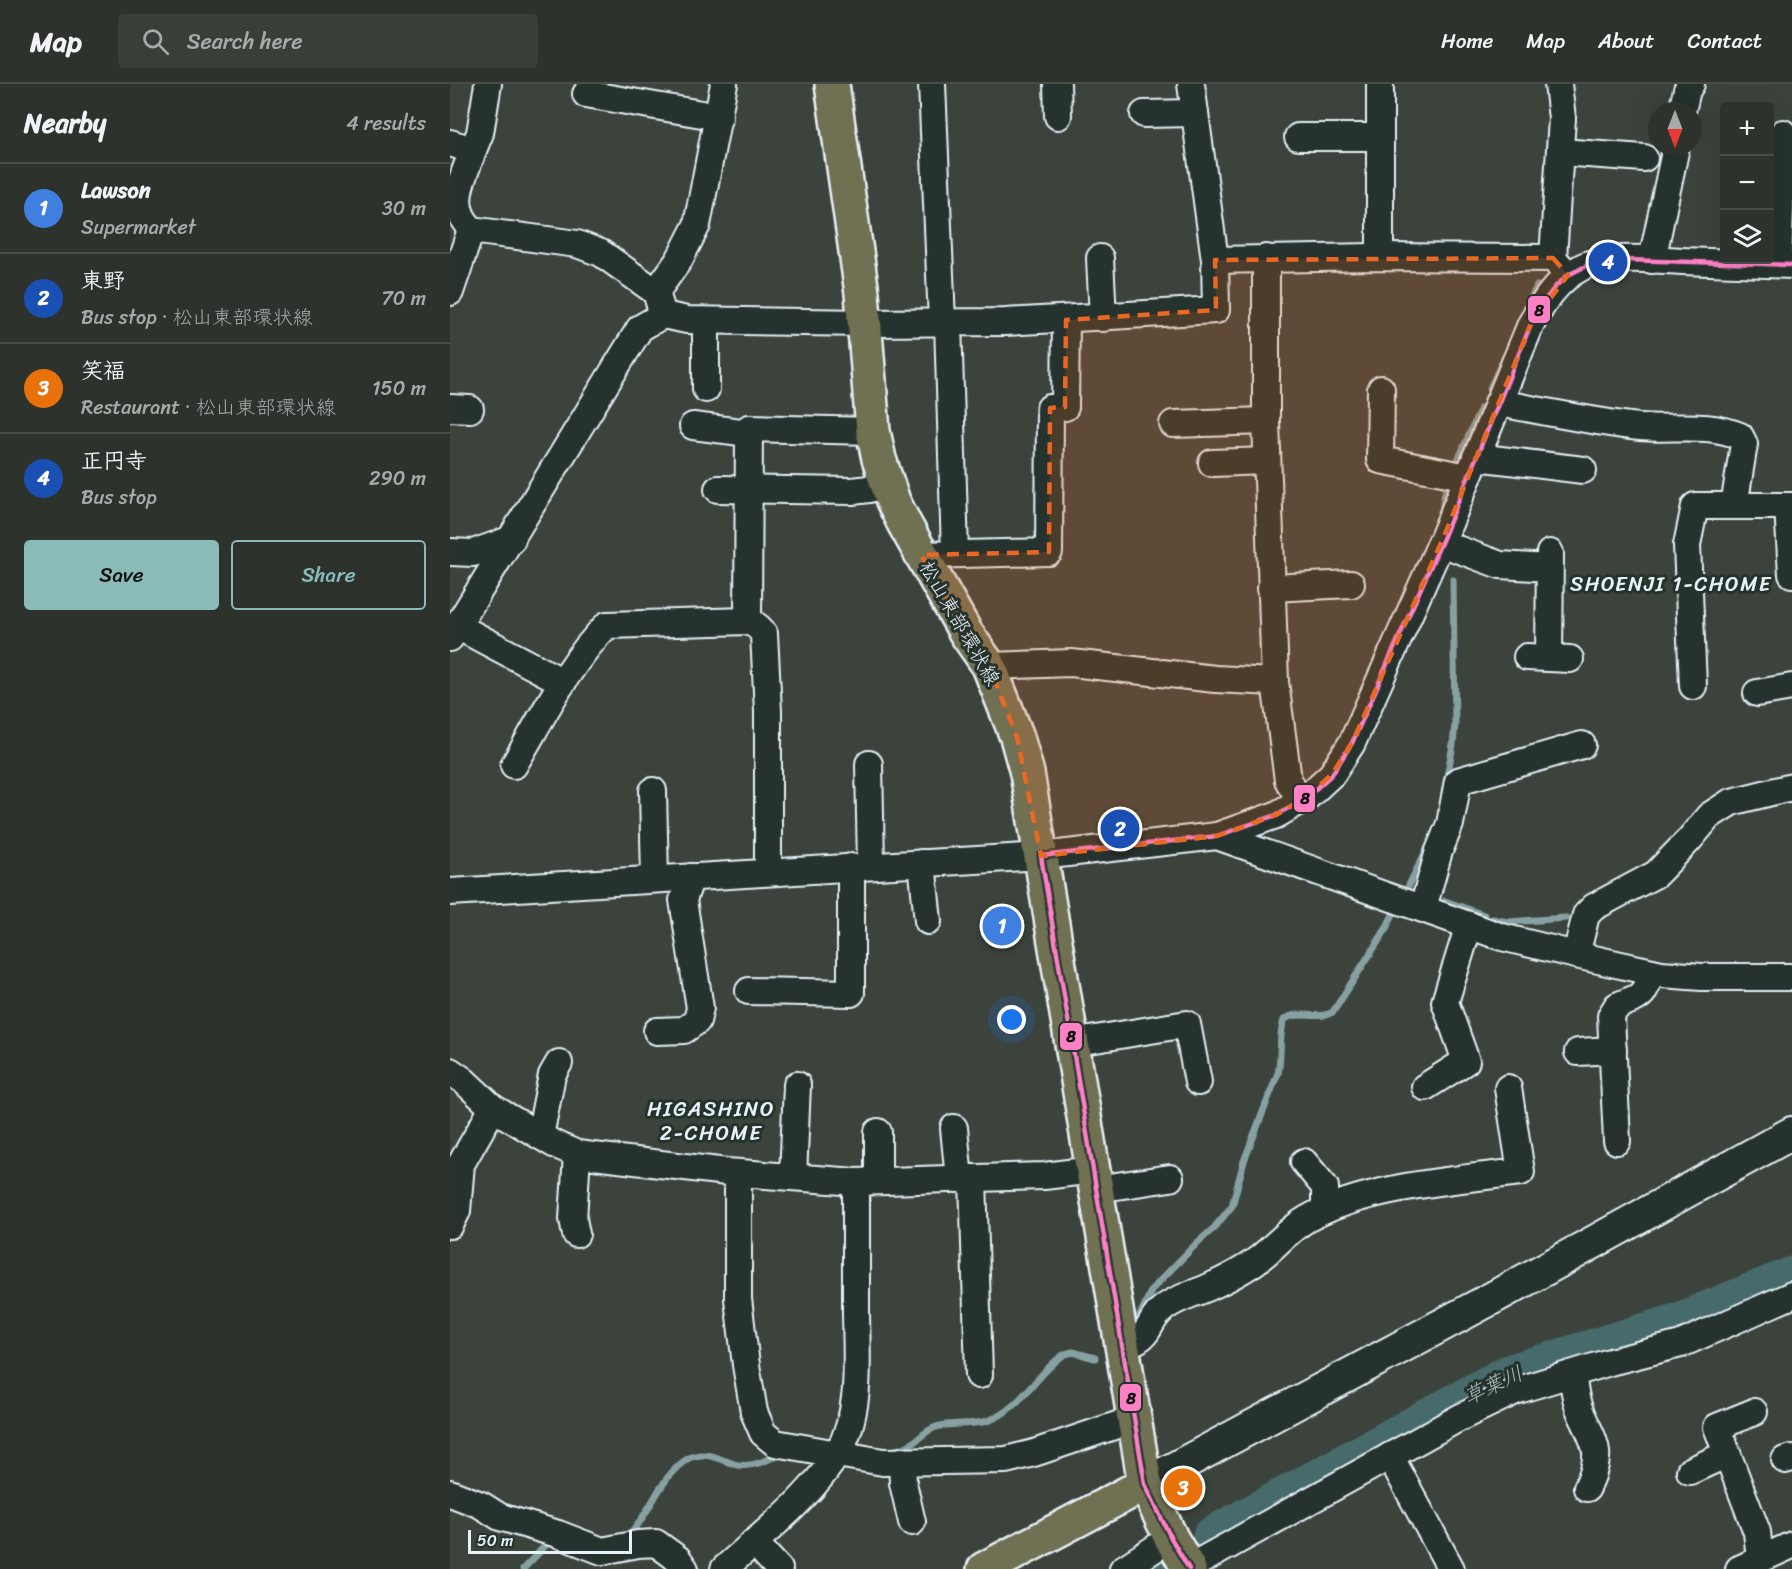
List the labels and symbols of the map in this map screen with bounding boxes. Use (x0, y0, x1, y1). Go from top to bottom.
north arrow (1648, 102, 1702, 156)
pin: 4 (1588, 240, 1628, 285)
line badge: 8 (1527, 295, 1551, 324)
text: 8 (1533, 296, 1544, 325)
street label: 松山東部環状線 (909, 554, 1010, 693)
district label: SHOENJI 1-CHOME (1570, 565, 1772, 603)
line badge: 8 (1293, 784, 1316, 813)
text: 8 (1299, 784, 1310, 813)
pin: 2 (1100, 806, 1140, 852)
pin: 1 (982, 904, 1022, 948)
your location (997, 1005, 1026, 1034)
line badge: 8 (1059, 1022, 1083, 1051)
text: 8 (1065, 1022, 1076, 1051)
district label: HIGASHINO 2-CHOME (647, 1090, 775, 1152)
water label: 草葉川 (1456, 1354, 1530, 1416)
line badge: 8 (1119, 1383, 1142, 1412)
text: 8 (1125, 1384, 1136, 1413)
pin: 3 (1164, 1466, 1202, 1510)
scale bar (468, 1527, 632, 1554)

